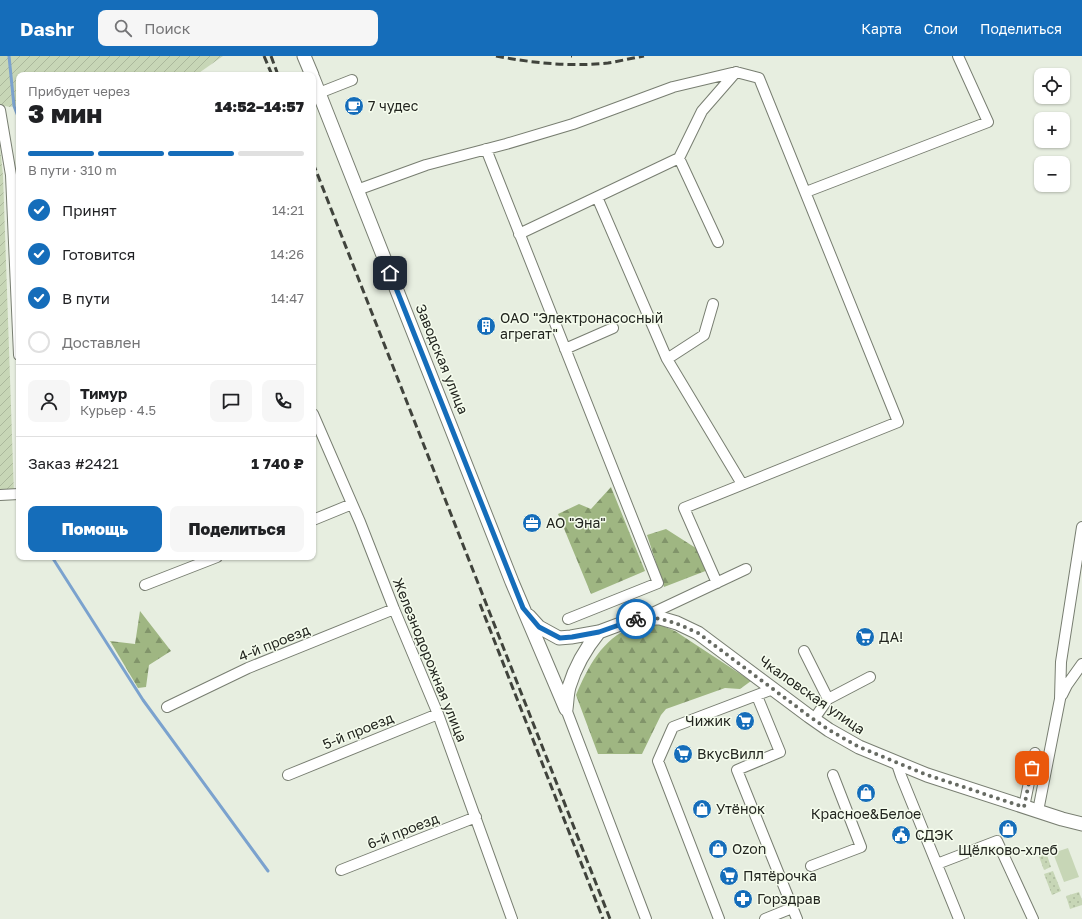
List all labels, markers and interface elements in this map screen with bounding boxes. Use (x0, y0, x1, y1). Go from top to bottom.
search box (98, 10, 378, 46)
text: Dashr (20, 17, 74, 40)
icon: search (112, 17, 134, 39)
text: Поиск (144, 19, 190, 37)
text: Карта (861, 20, 902, 37)
text: Слои (924, 20, 958, 37)
text: Поделиться (980, 20, 1062, 37)
map controls (1034, 68, 1070, 192)
button: locate (1034, 68, 1070, 104)
text: Прибудет через (28, 83, 130, 99)
cafe icon: 7 чудес (343, 95, 365, 117)
text: 14:52–14:57 (215, 97, 304, 115)
place label: 7 чудес (368, 97, 419, 114)
text: 3 мин (28, 98, 102, 129)
button: + (1034, 112, 1070, 148)
button: − (1034, 156, 1070, 192)
text: В пути · 310 m (28, 162, 117, 178)
icon: check (28, 199, 50, 221)
text: Принят (62, 201, 117, 219)
text: 14:21 (272, 202, 304, 218)
icon: check (28, 243, 50, 265)
text: Готовится (62, 245, 135, 263)
text: 14:26 (270, 246, 304, 262)
pin (373, 256, 407, 290)
icon: home (379, 262, 401, 284)
icon: check (28, 287, 50, 309)
text: В пути (62, 289, 110, 307)
text: 14:47 (271, 290, 304, 306)
street label: Заводская улица (413, 301, 472, 416)
place label: ОАО "Электронасосный агрегат" (500, 309, 663, 342)
building icon: ОАО "Электронасосный агрегат" (475, 315, 497, 337)
text: Доставлен (62, 333, 141, 351)
button: person (28, 380, 70, 422)
button: chat (210, 380, 252, 422)
button: phone (262, 380, 304, 422)
text: Тимур (80, 384, 127, 402)
text: Курьер · 4.5 (80, 402, 156, 418)
text: Заказ #2421 (28, 454, 119, 472)
text: 1 740 ₽ (251, 454, 304, 472)
button: Помощь (28, 506, 162, 552)
button: Поделиться (170, 506, 304, 552)
office icon: АО "Эна" (521, 512, 543, 534)
place label: АО "Эна" (546, 514, 606, 531)
street label: Железнодорожная улица (390, 575, 471, 744)
courier (616, 599, 656, 639)
icon: bike (625, 608, 647, 630)
street label: 4-й проезд (236, 620, 312, 665)
supermarket icon: ДА! (854, 626, 876, 648)
place label: ДА! (879, 628, 903, 645)
street label: Чкаловская улица (756, 652, 869, 738)
street label: 5-й проезд (320, 708, 396, 752)
supermarket icon: Чижик (734, 710, 756, 732)
place label: Чижик (685, 712, 731, 729)
supermarket icon: ВкусВилл (672, 743, 694, 765)
place label: ВкусВилл (697, 745, 764, 762)
pin (1015, 751, 1049, 785)
icon: bag (1021, 757, 1043, 779)
shop icon: Красное&Белое (855, 782, 877, 804)
shop icon: Утёнок (691, 798, 713, 820)
place label: Утёнок (716, 800, 765, 817)
place label: Красное&Белое (811, 805, 921, 822)
street label: 6-й проезд (365, 809, 441, 852)
shop icon: Щёлково-хлеб (997, 818, 1019, 840)
public building icon: СДЭК (890, 824, 912, 846)
place label: СДЭК (915, 826, 954, 843)
shop icon: Ozon (707, 838, 729, 860)
place label: Ozon (732, 840, 766, 857)
place label: Щёлково-хлеб (958, 841, 1058, 858)
supermarket icon: Пятёрочка (718, 865, 740, 887)
place label: Пятёрочка (743, 867, 817, 884)
pharmacy icon: Горздрав (732, 888, 754, 910)
place label: Горздрав (757, 890, 821, 907)

